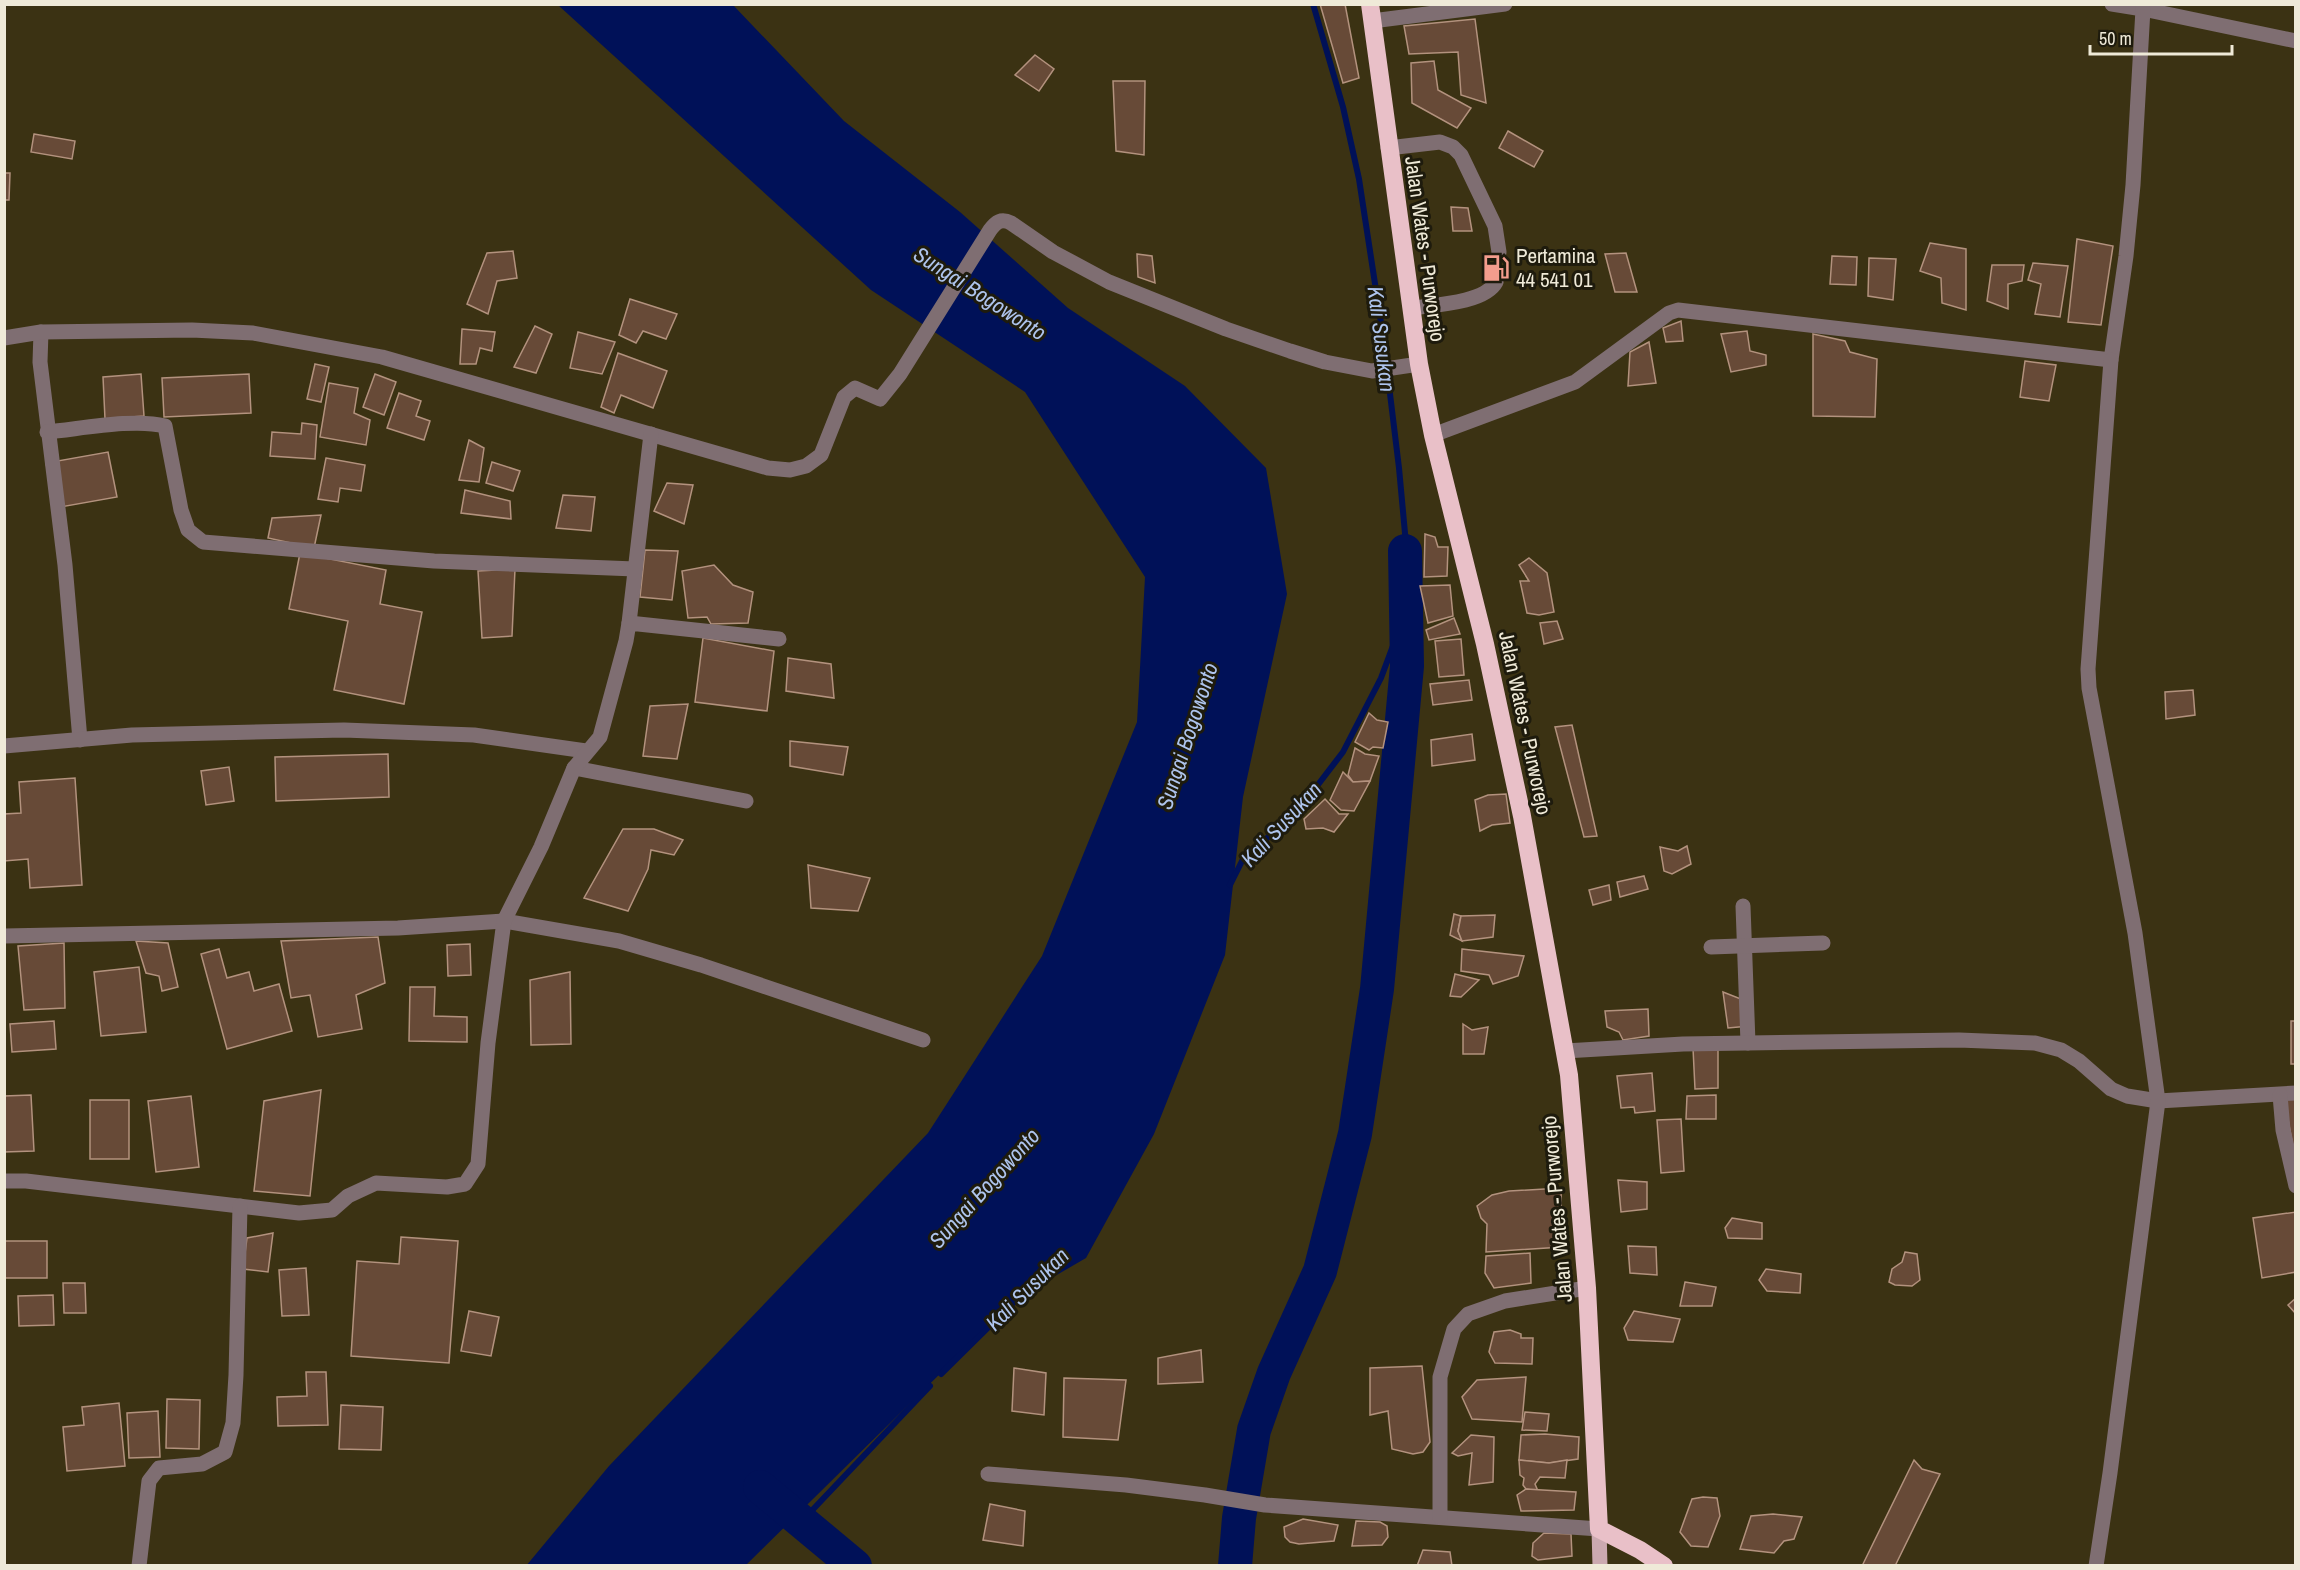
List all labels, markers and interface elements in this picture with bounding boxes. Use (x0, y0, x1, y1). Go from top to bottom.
scale bar (2090, 18, 2232, 56)
text: 50 m (2099, 26, 2132, 51)
street label: Jalan Wates - Purworejo (1398, 154, 1453, 344)
water label: Sungai Bogowonto (908, 239, 1052, 347)
place label: Pertamina 44 541 01 (1516, 241, 1596, 294)
fuel station icon: Pertamina 44 541 01 (1481, 253, 1511, 283)
water label: Kali Susukan (1361, 284, 1403, 394)
street label: Jalan Wates - Purworejo (1492, 628, 1559, 817)
water label: Sungai Bogowonto (1149, 659, 1225, 813)
water label: Kali Susukan (1234, 775, 1328, 873)
street label: Jalan Wates - Purworejo (1534, 1115, 1579, 1303)
water label: Sungai Bogowonto (922, 1121, 1046, 1255)
water label: Kali Susukan (979, 1241, 1075, 1337)

